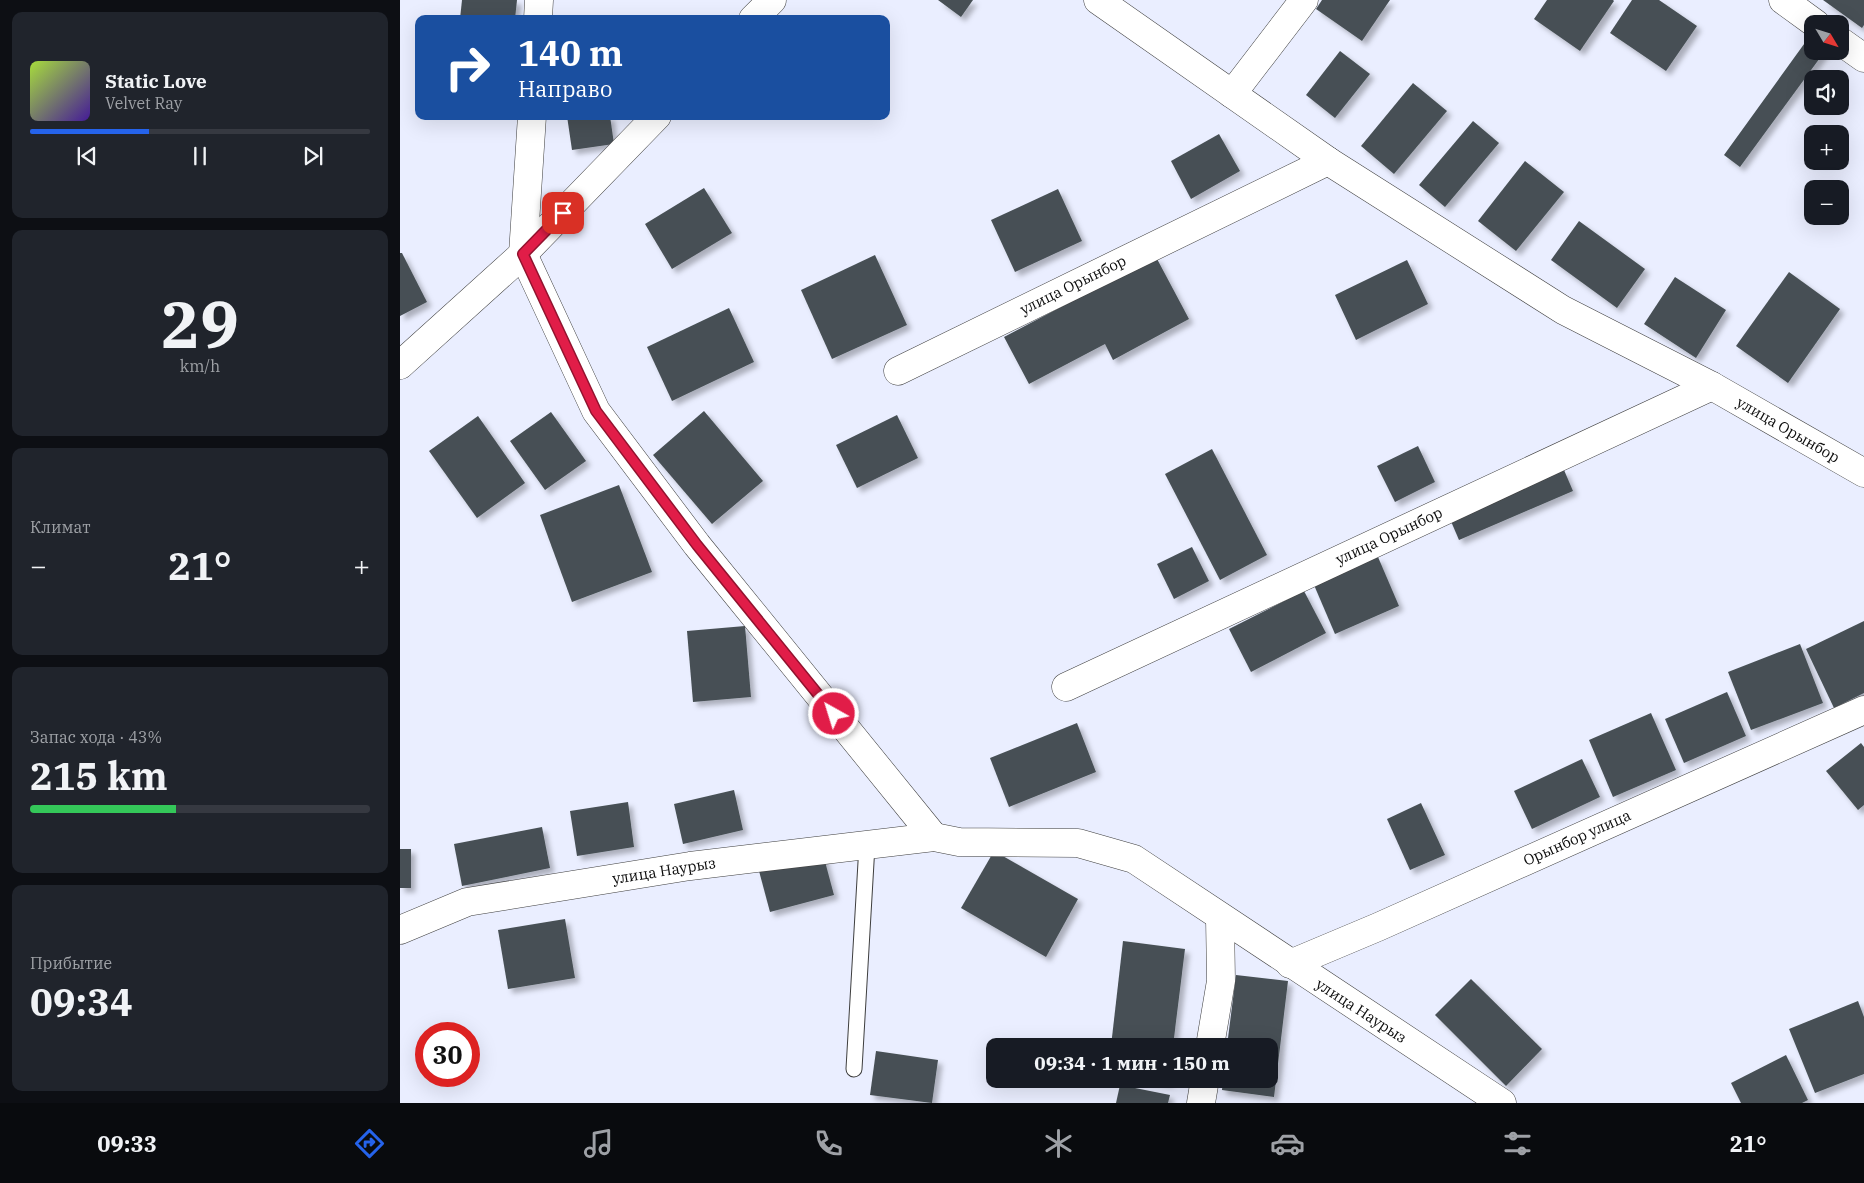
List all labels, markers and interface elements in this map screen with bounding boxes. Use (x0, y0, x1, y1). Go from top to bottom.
north arrow (1804, 15, 1849, 60)
map controls (1804, 15, 1849, 225)
text: 140 m (518, 30, 623, 76)
icon: right (435, 35, 500, 100)
text: Static Love (105, 69, 207, 93)
button: sound (1804, 70, 1849, 115)
text: Направо (518, 74, 612, 103)
text: Velvet Ray (105, 93, 182, 113)
button: + (1804, 125, 1849, 170)
icon: previous (73, 142, 101, 170)
icon: pause (186, 142, 214, 170)
icon: next (299, 142, 327, 170)
button: − (1804, 180, 1849, 225)
pin (542, 192, 584, 234)
icon: arrive (549, 199, 577, 227)
street label: улица Орынбор (1017, 251, 1129, 318)
text: 29 (161, 281, 239, 366)
text: km/h (180, 356, 220, 376)
street label: улица Орынбор (1733, 392, 1843, 467)
street label: улица Орынбор (1332, 502, 1445, 569)
text: Климат (30, 517, 90, 537)
text: 21° (168, 541, 232, 590)
text: − (30, 547, 47, 584)
text: + (353, 547, 370, 584)
position arrow (807, 687, 859, 739)
text: Запас хода · 43% (30, 727, 162, 747)
text: 215 km (30, 751, 168, 800)
street label: Орынбор улица (1520, 805, 1634, 870)
street label: улица Наурыз (611, 853, 717, 888)
text: Прибытие (30, 953, 112, 973)
street label: улица Наурыз (1312, 974, 1410, 1047)
text: 09:34 (30, 977, 133, 1026)
speed limit sign: 30 (415, 1022, 480, 1087)
text: 09:34 · 1 мин · 150 m (1034, 1051, 1230, 1075)
icon: directions (352, 1126, 387, 1161)
icon: music (581, 1126, 616, 1161)
icon: phone (811, 1126, 846, 1161)
icon: climate (1041, 1126, 1076, 1161)
icon: car (1270, 1126, 1305, 1161)
icon: filters (1500, 1126, 1535, 1161)
text: 09:33 (97, 1129, 157, 1158)
text: 21° (1730, 1129, 1767, 1158)

